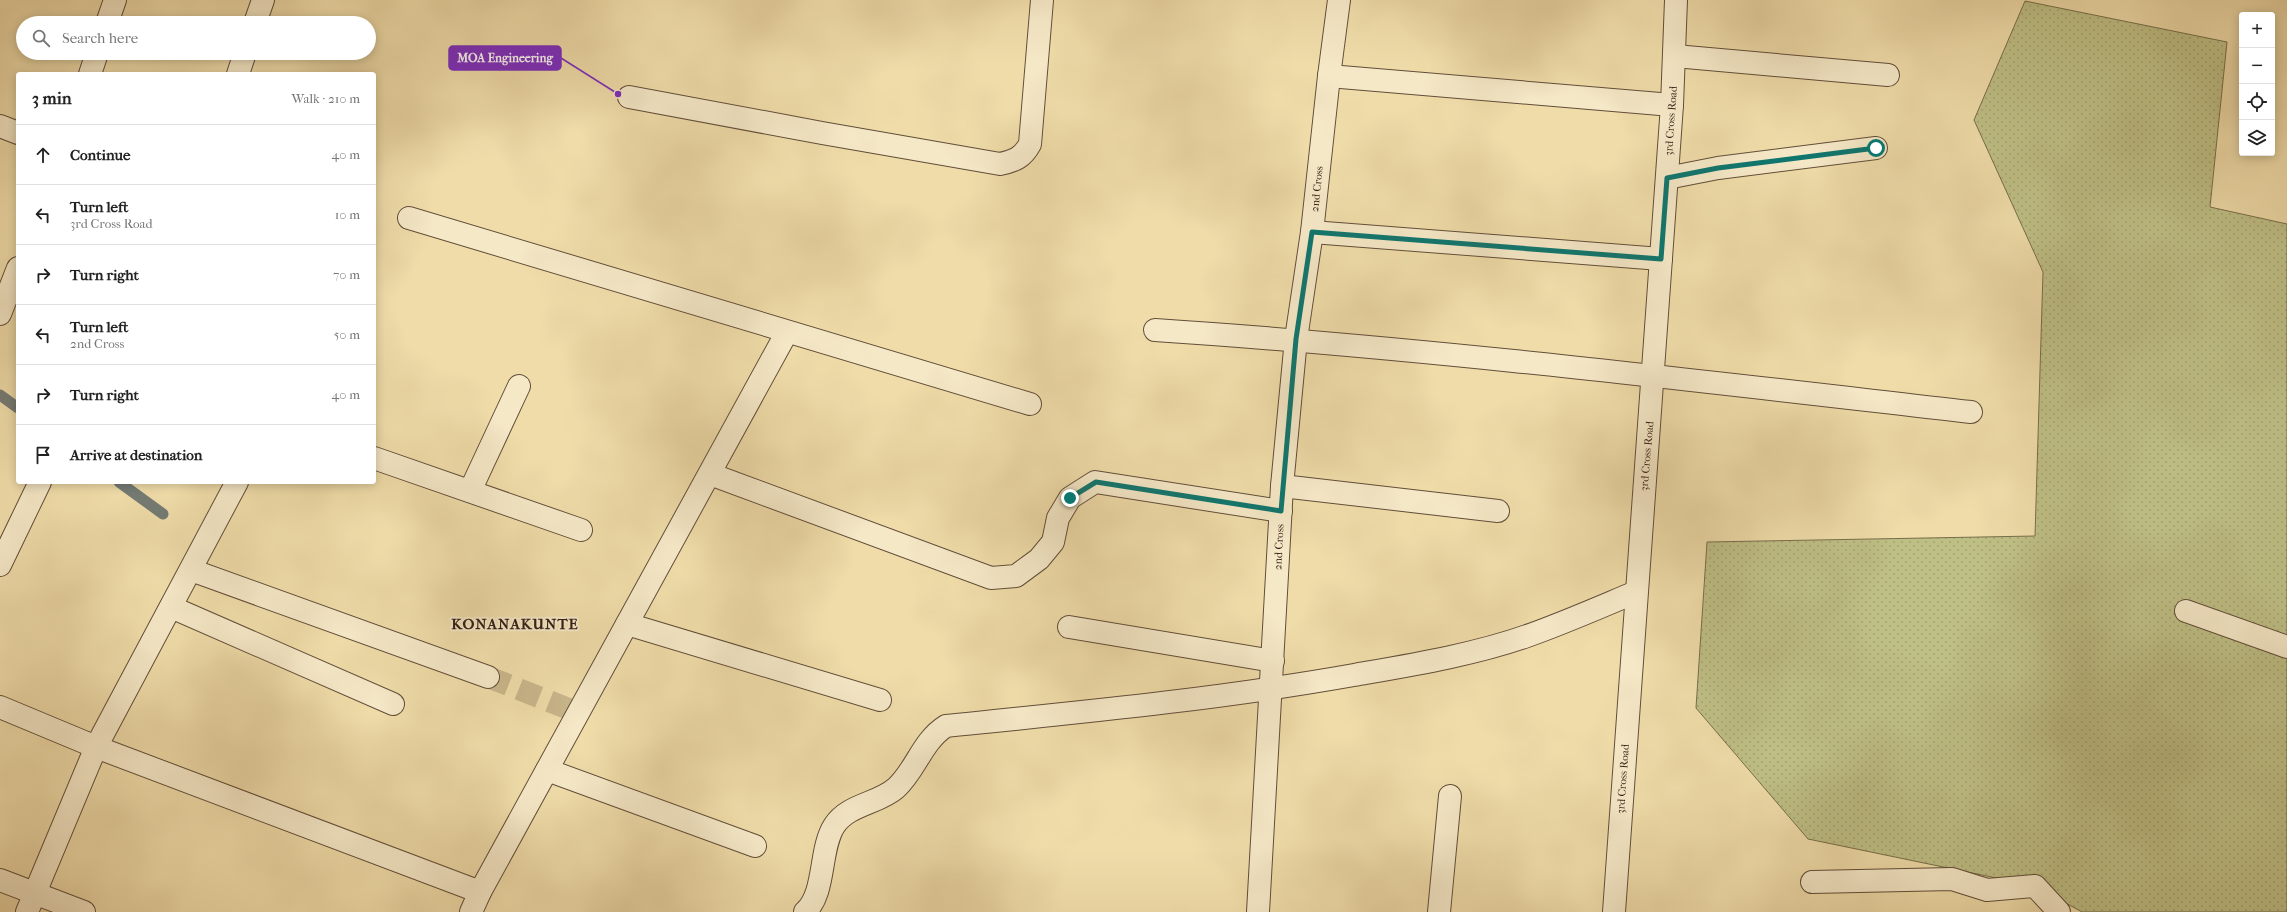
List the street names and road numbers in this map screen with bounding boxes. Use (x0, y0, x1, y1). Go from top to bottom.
street label: 3rd Cross Road (1662, 85, 1680, 156)
street label: 2nd Cross (1308, 165, 1326, 213)
street label: 3rd Cross Road (1637, 420, 1657, 491)
street label: 2nd Cross (1271, 524, 1287, 570)
street label: 3rd Cross Road (1614, 743, 1632, 814)

